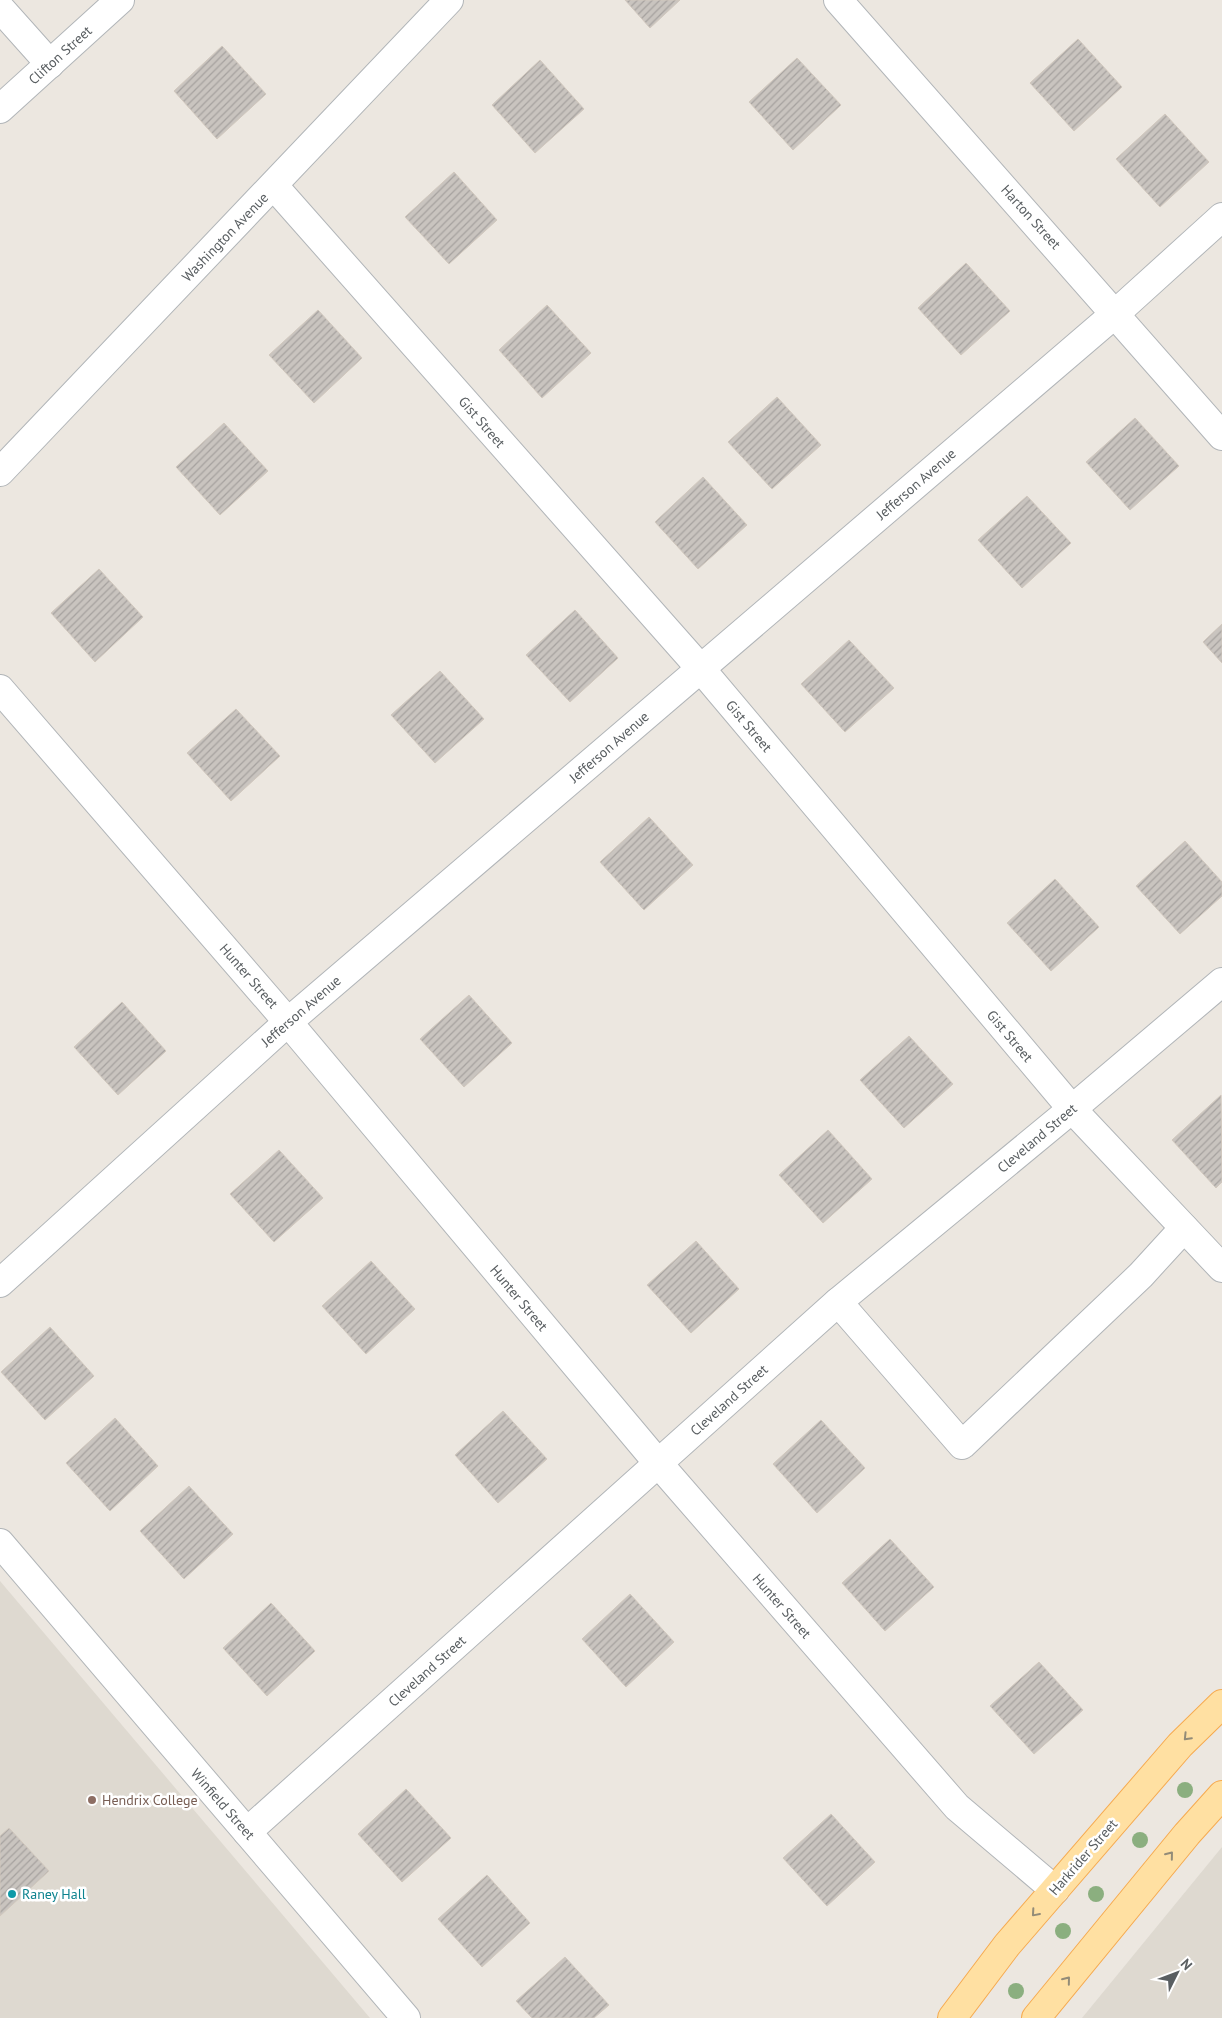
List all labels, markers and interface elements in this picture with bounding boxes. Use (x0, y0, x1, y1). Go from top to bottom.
street label: Clifton Street (25, 22, 96, 88)
street label: Harton Street (997, 181, 1065, 253)
street label: Washington Avenue (178, 189, 272, 285)
street label: Gist Street (455, 393, 509, 452)
street label: Jefferson Avenue (872, 444, 960, 524)
street label: Gist Street (722, 696, 776, 756)
street label: Jefferson Avenue (565, 707, 653, 787)
street label: Hunter Street (216, 940, 282, 1012)
street label: Jefferson Avenue (257, 971, 345, 1051)
street label: Gist Street (983, 1006, 1037, 1066)
street label: Cleveland Street (994, 1099, 1081, 1176)
street label: Hunter Street (486, 1261, 552, 1335)
street label: Cleveland Street (686, 1360, 772, 1440)
street label: Hunter Street (749, 1570, 815, 1642)
street label: Cleveland Street (384, 1631, 470, 1711)
one-way arrow (1184, 1732, 1193, 1741)
street label: Winfield Street (187, 1765, 259, 1844)
place label: Hendrix College (102, 1791, 198, 1809)
marker: Hendrix College (86, 1794, 98, 1806)
street label: Harkrider Street (1045, 1815, 1121, 1899)
one-way arrow (1164, 1852, 1172, 1861)
place label: Raney Hall (22, 1885, 86, 1903)
marker: Raney Hall (6, 1888, 18, 1900)
one-way arrow (1032, 1908, 1041, 1917)
north arrow (1152, 1948, 1202, 1998)
text: N (1177, 1955, 1196, 1974)
one-way arrow (1061, 1977, 1070, 1986)

